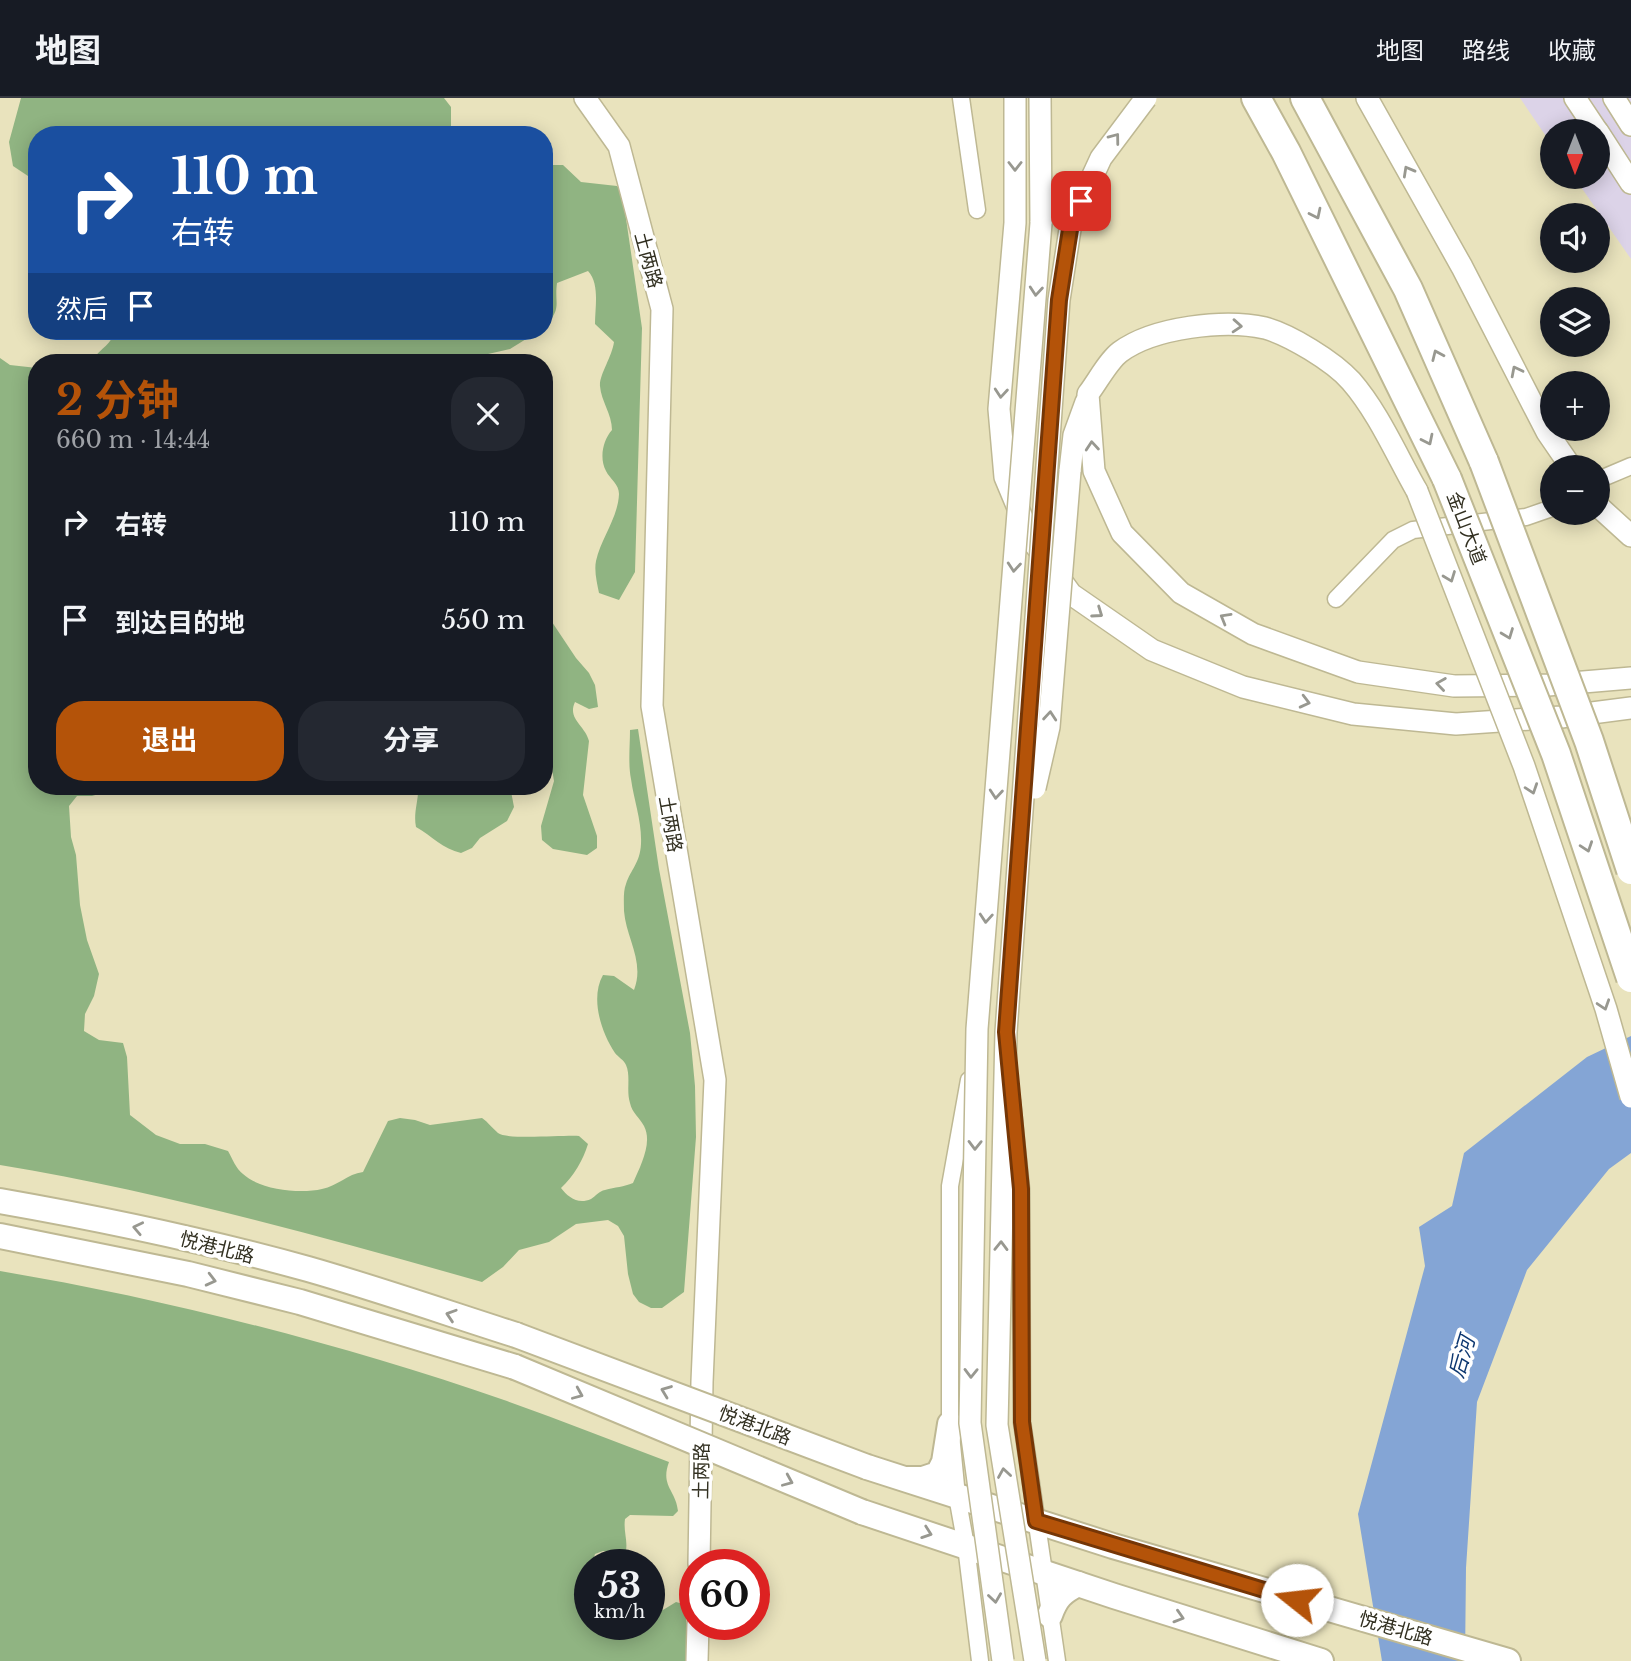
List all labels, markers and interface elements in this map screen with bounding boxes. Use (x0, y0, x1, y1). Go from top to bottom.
text: 地图 (35, 30, 101, 71)
text: 地图 (1376, 36, 1424, 65)
text: 路线 (1462, 36, 1510, 65)
text: 收藏 (1548, 36, 1596, 65)
north arrow (1540, 119, 1610, 189)
map controls (1540, 119, 1610, 525)
one-way arrow (1107, 133, 1119, 146)
text: 110 m (171, 146, 318, 207)
icon: right (56, 154, 147, 245)
one-way arrow (1007, 161, 1023, 172)
one-way arrow (1403, 165, 1416, 178)
pin (1051, 171, 1111, 231)
icon: arrive (1062, 182, 1100, 220)
button: sound (1540, 203, 1610, 273)
one-way arrow (1308, 207, 1322, 219)
text: 右转 (171, 213, 235, 253)
street label: 土两路 (630, 230, 667, 291)
one-way arrow (1029, 286, 1044, 297)
icon: arrive (122, 287, 160, 325)
button: layers (1540, 287, 1610, 357)
text: 然后 (56, 293, 108, 325)
one-way arrow (1232, 318, 1243, 333)
one-way arrow (1431, 350, 1445, 362)
one-way arrow (1511, 366, 1524, 378)
button: + (1540, 371, 1610, 441)
text: 2 分钟 (56, 374, 179, 426)
button: close (451, 377, 525, 451)
one-way arrow (994, 388, 1009, 399)
text: 660 m · 14:44 (56, 426, 210, 454)
one-way arrow (1420, 433, 1434, 445)
one-way arrow (1085, 440, 1100, 451)
button: − (1540, 455, 1610, 525)
street label: 金山大道 (1442, 489, 1491, 568)
icon: right (56, 503, 94, 541)
text: 110 m (448, 506, 525, 538)
text: 右转 (115, 509, 167, 541)
one-way arrow (1007, 562, 1022, 573)
one-way arrow (1442, 570, 1456, 582)
icon: arrive (56, 601, 94, 639)
text: 550 m (442, 604, 525, 636)
one-way arrow (1090, 605, 1103, 617)
text: 到达目的地 (115, 607, 245, 639)
one-way arrow (1220, 613, 1233, 626)
one-way arrow (1500, 627, 1514, 639)
one-way arrow (1435, 677, 1447, 692)
one-way arrow (1298, 694, 1310, 708)
button: 退出 (56, 701, 284, 781)
button: 分享 (298, 701, 525, 781)
one-way arrow (1042, 710, 1057, 722)
one-way arrow (1524, 783, 1538, 795)
one-way arrow (989, 789, 1004, 800)
street label: 土两路 (654, 794, 687, 854)
one-way arrow (1579, 840, 1593, 853)
one-way arrow (979, 913, 994, 924)
one-way arrow (1596, 998, 1610, 1011)
one-way arrow (967, 1140, 983, 1151)
one-way arrow (132, 1222, 144, 1237)
street label: 悦港北路 (177, 1227, 257, 1268)
one-way arrow (993, 1240, 1009, 1251)
one-way arrow (205, 1272, 217, 1286)
one-way arrow (446, 1308, 458, 1323)
water label: 后河 (1443, 1329, 1482, 1381)
one-way arrow (963, 1367, 978, 1378)
one-way arrow (571, 1385, 583, 1399)
one-way arrow (660, 1386, 672, 1400)
street label: 悦港北路 (715, 1401, 794, 1450)
street label: 土两路 (690, 1442, 713, 1500)
one-way arrow (997, 1467, 1012, 1479)
one-way arrow (781, 1473, 793, 1487)
one-way arrow (920, 1525, 933, 1539)
speed limit sign: 60 (679, 1549, 770, 1640)
position arrow (1260, 1563, 1334, 1637)
text: 53 (598, 1564, 641, 1607)
one-way arrow (987, 1592, 1002, 1604)
text: km/h (594, 1601, 645, 1623)
street label: 悦港北路 (1356, 1607, 1436, 1650)
one-way arrow (1173, 1608, 1185, 1623)

